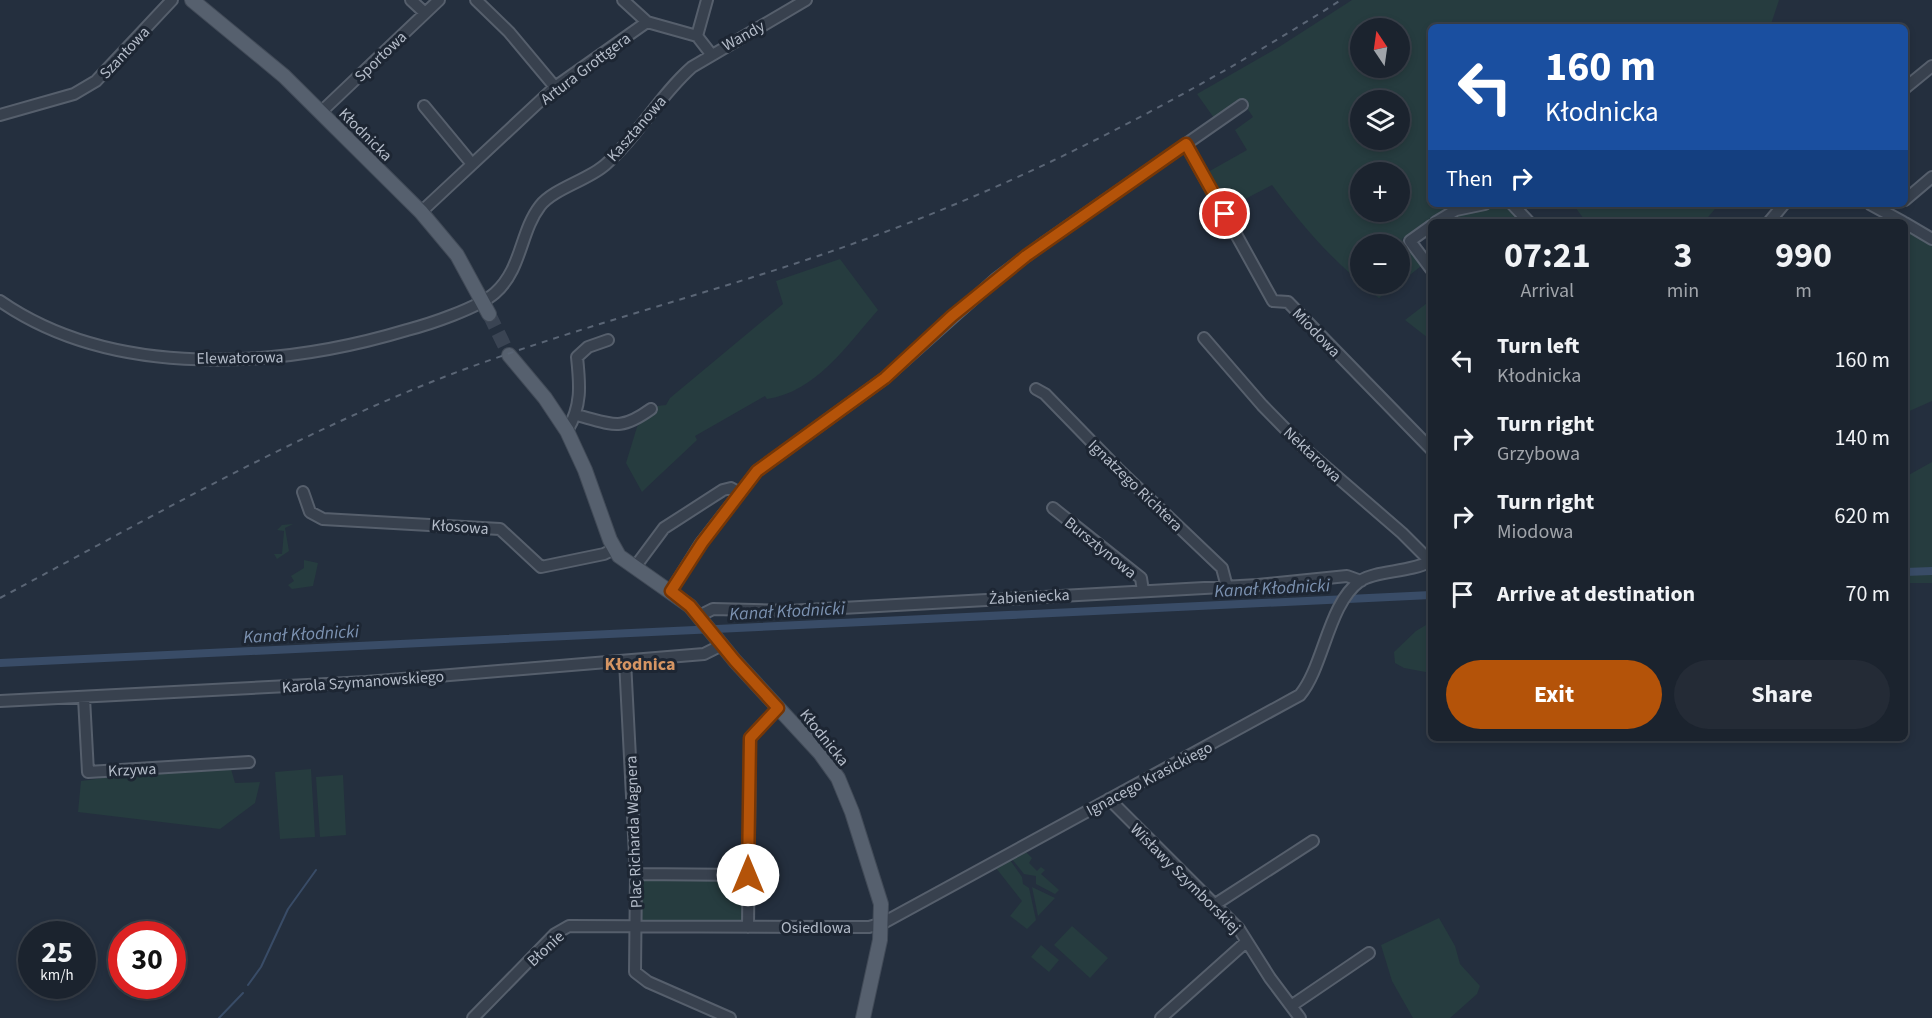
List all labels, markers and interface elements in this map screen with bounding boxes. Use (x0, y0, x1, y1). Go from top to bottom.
street label: Wandy (718, 15, 769, 57)
north arrow (1350, 18, 1410, 78)
map controls (1350, 18, 1410, 294)
street label: Szantowa (95, 21, 155, 84)
street label: Sportowa (350, 26, 412, 87)
street label: Artura Grottgera (536, 28, 635, 110)
text: 160 m (1545, 37, 1656, 97)
icon: left (1446, 48, 1524, 126)
button: layers (1350, 90, 1410, 150)
street label: Kasztanowa (602, 91, 672, 166)
text: Kłodnicka (1545, 93, 1659, 132)
street label: Kłodnicka (334, 103, 397, 166)
button: + (1350, 162, 1410, 222)
icon: right (1505, 162, 1538, 195)
text: Then (1446, 163, 1493, 195)
pin (1199, 188, 1250, 239)
icon: arrive (1208, 197, 1241, 230)
text: 07:21 (1504, 230, 1591, 281)
text: 3 (1673, 230, 1692, 281)
text: 990 (1775, 230, 1832, 281)
button: − (1350, 234, 1410, 294)
text: Arrival (1520, 277, 1574, 305)
text: min (1667, 277, 1699, 305)
text: m (1795, 277, 1812, 305)
street label: Miodowa (1287, 303, 1345, 362)
text: Turn left (1497, 330, 1579, 362)
icon: left (1446, 344, 1479, 377)
text: 160 m (1835, 344, 1890, 376)
street label: Elewatorowa (196, 346, 284, 370)
text: Kłodnicka (1497, 362, 1581, 390)
text: Turn right (1497, 408, 1594, 440)
street label: Nektarowa (1278, 422, 1346, 487)
icon: right (1446, 422, 1479, 455)
text: 140 m (1835, 422, 1890, 454)
street label: Ignatzego Richtera (1083, 435, 1187, 537)
text: Grzybowa (1497, 440, 1580, 468)
text: Turn right (1497, 486, 1594, 518)
icon: right (1446, 500, 1479, 533)
text: 620 m (1835, 500, 1890, 532)
street label: Bursztynowa (1060, 512, 1141, 584)
street label: Kłosowa (431, 514, 489, 540)
text: Miodowa (1497, 518, 1573, 546)
water label: Kanał Kłodnicki (1214, 573, 1331, 604)
icon: arrive (1446, 578, 1479, 611)
text: Arrive at destination (1497, 578, 1695, 610)
text: 70 m (1845, 578, 1890, 610)
street label: Żabieniecka (988, 584, 1070, 610)
water label: Kanał Kłodnicki (729, 596, 846, 627)
water label: Kanał Kłodnicki (243, 619, 360, 650)
district label: Kłodnica (605, 652, 675, 677)
button: Exit (1446, 660, 1662, 729)
button: Share (1674, 660, 1890, 729)
street label: Karola Szymanowskiego (281, 665, 445, 699)
street label: Kłodnicka (794, 705, 854, 771)
street label: Ignacego Krasickiego (1082, 736, 1217, 821)
street label: Plac Richarda Wagnera (620, 755, 648, 909)
street label: Krzywa (107, 758, 157, 782)
street label: Wisławy Szymborskiej (1125, 819, 1245, 939)
position arrow (716, 843, 780, 907)
street label: Osiedlowa (781, 917, 851, 939)
speed limit sign: 30 (108, 921, 186, 999)
street label: Błonie (522, 926, 569, 972)
text: 25 (41, 931, 73, 974)
text: km/h (40, 965, 74, 986)

